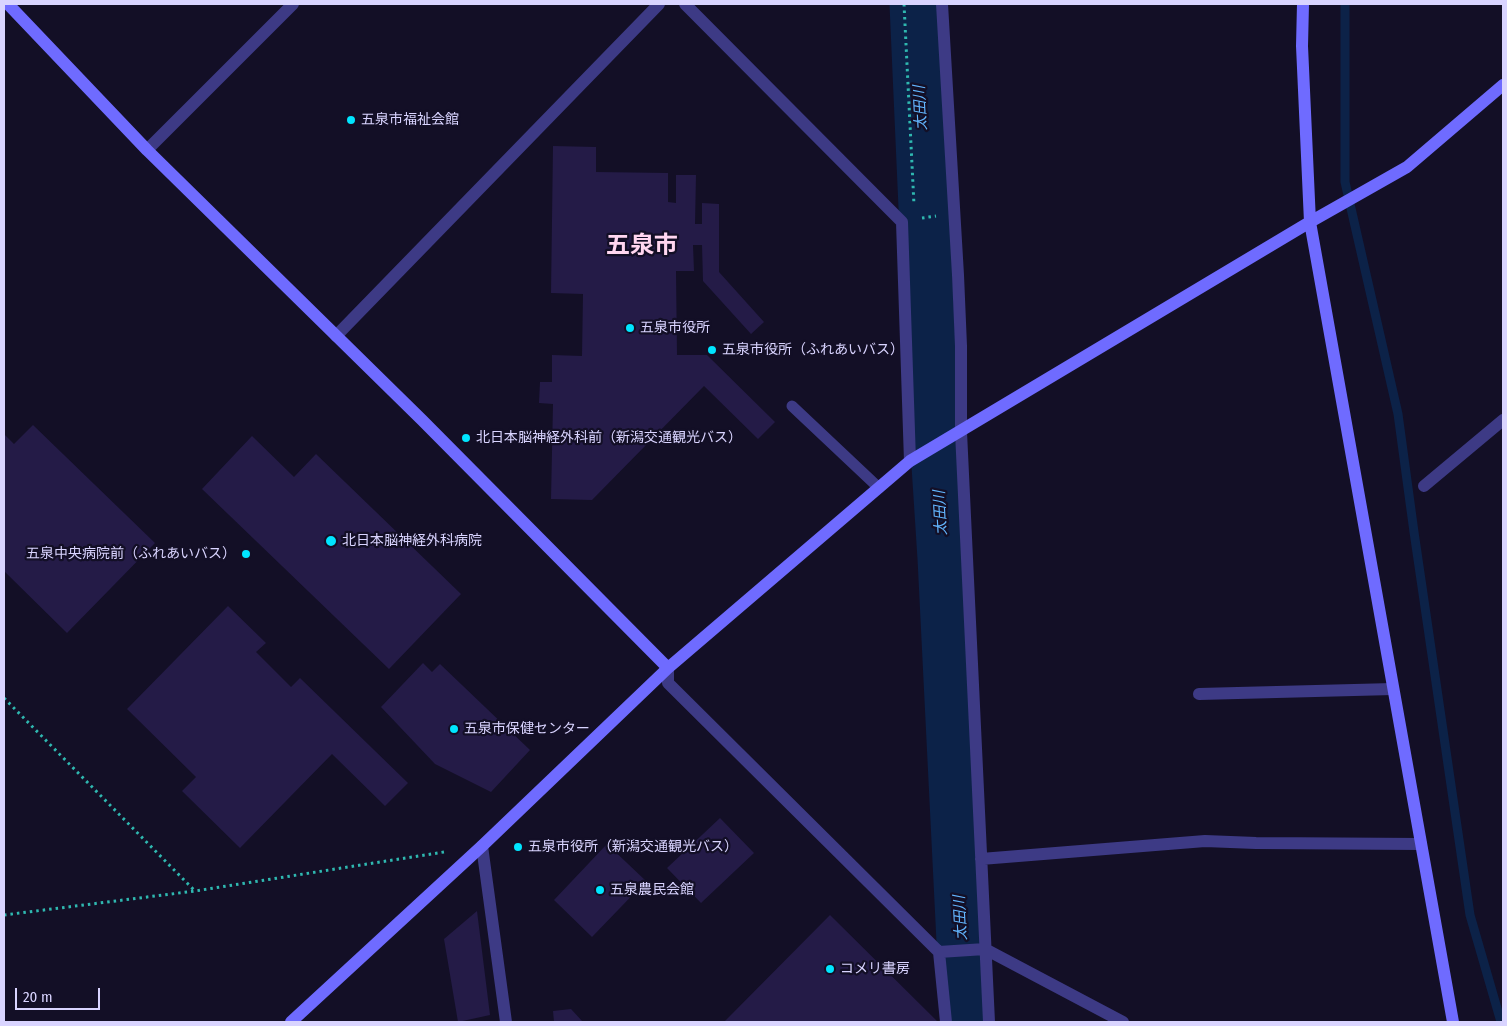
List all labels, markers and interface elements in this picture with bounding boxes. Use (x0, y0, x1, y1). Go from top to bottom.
water label: 太田川 (911, 85, 931, 131)
place label: 五泉市福祉会館 (361, 112, 459, 128)
marker: 五泉市福祉会館 (345, 114, 357, 126)
district label: 五泉市 (606, 232, 678, 260)
place label: 五泉市役所 (640, 320, 710, 336)
marker: 五泉市役所 (624, 322, 636, 334)
place label: 五泉市役所（ふれあいバス） (722, 342, 904, 358)
marker: 五泉市役所（ふれあいバス） (706, 344, 718, 356)
place label: 北日本脳神経外科前（新潟交通観光バス） (476, 430, 742, 446)
marker: 北日本脳神経外科前（新潟交通観光バス） (460, 432, 472, 444)
water label: 太田川 (931, 490, 951, 536)
place label: 北日本脳神経外科病院 (342, 533, 482, 549)
marker: 北日本脳神経外科病院 (324, 534, 338, 548)
place label: 五泉中央病院前（ふれあいバス） (26, 546, 236, 562)
marker: 五泉中央病院前（ふれあいバス） (240, 548, 252, 560)
place label: 五泉市保健センター (464, 721, 590, 737)
marker: 五泉市保健センター (448, 723, 460, 735)
place label: 五泉市役所（新潟交通観光バス） (528, 839, 738, 855)
marker: 五泉市役所（新潟交通観光バス） (512, 841, 524, 853)
place label: 五泉農民会館 (610, 882, 694, 898)
marker: 五泉農民会館 (594, 884, 606, 896)
water label: 太田川 (951, 895, 971, 941)
place label: コメリ書房 (840, 961, 910, 977)
marker: コメリ書房 (824, 963, 836, 975)
scale bar (18, 978, 102, 1010)
text: 20 m (23, 988, 53, 1006)

